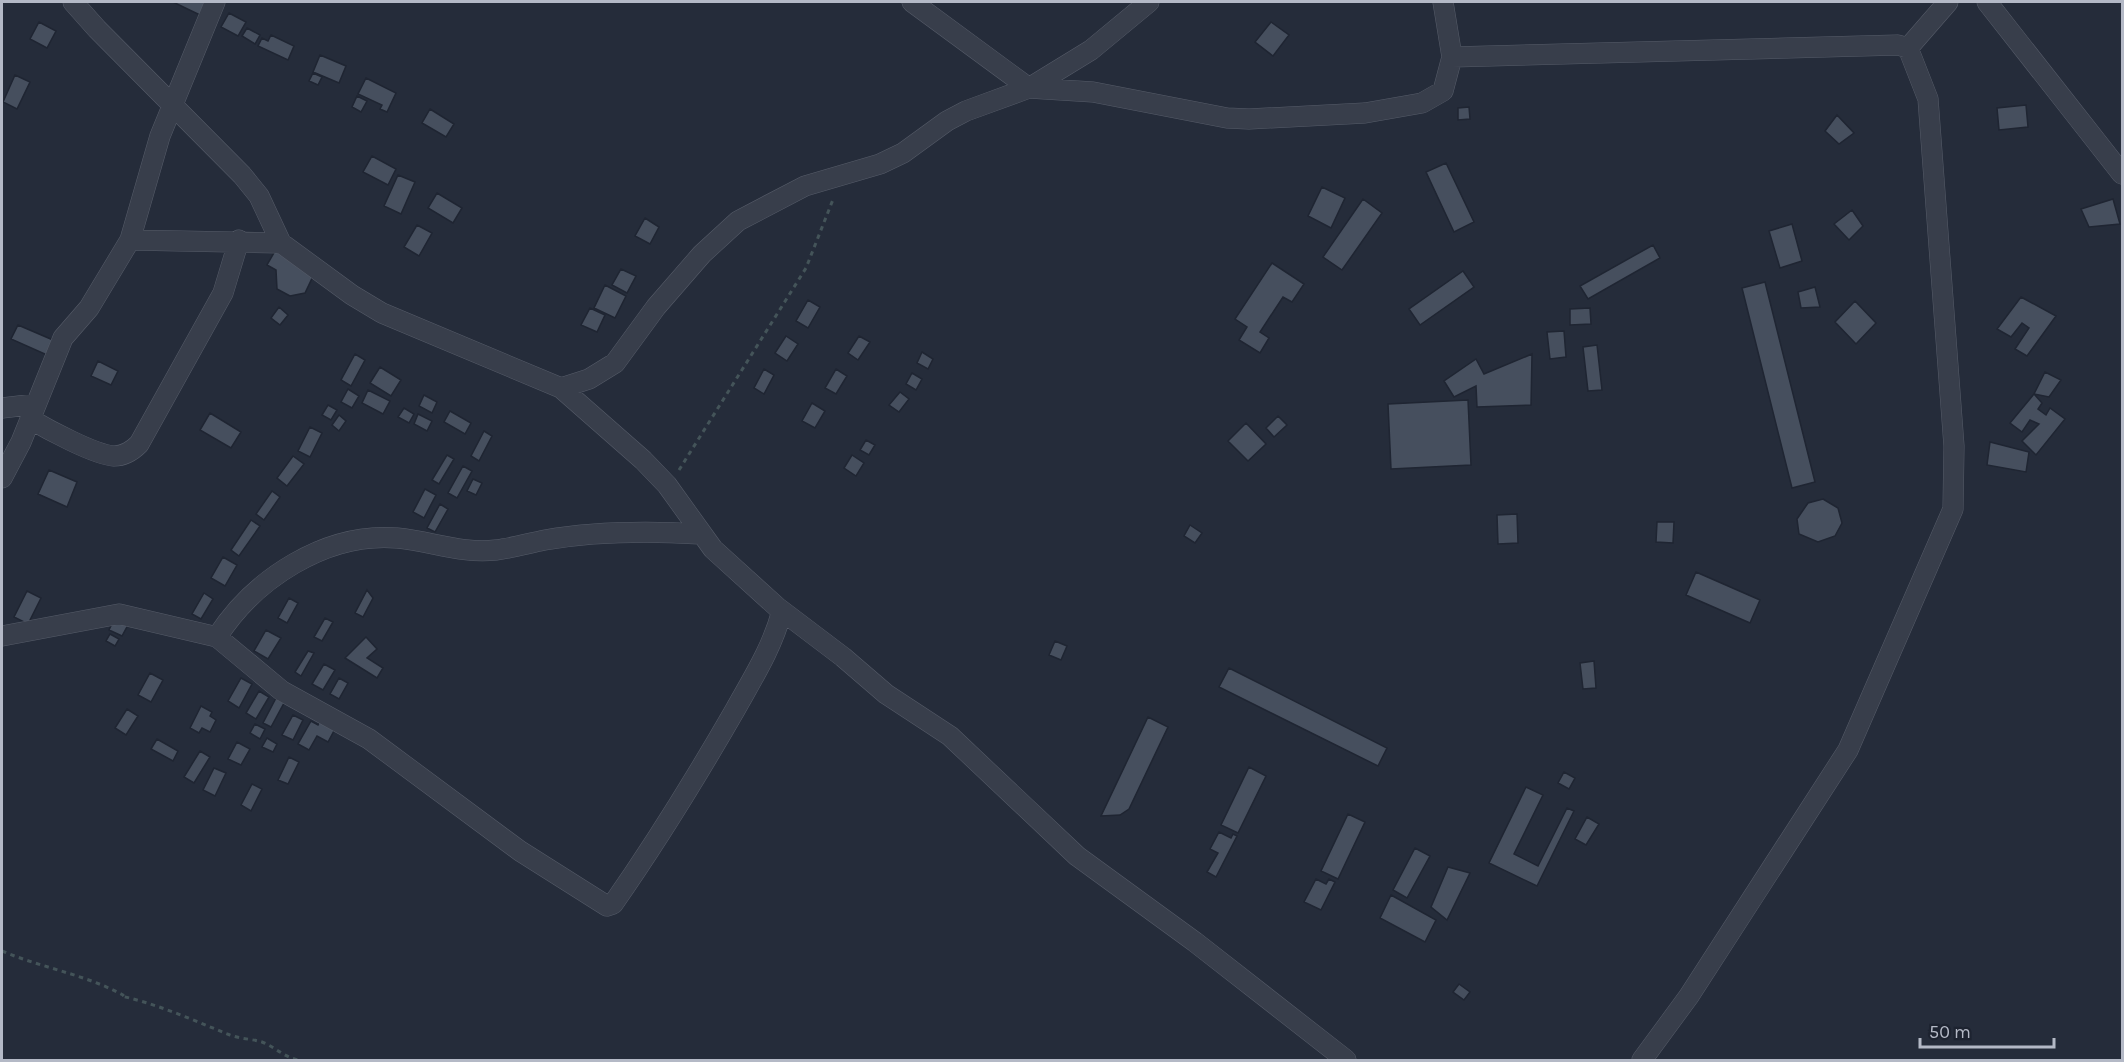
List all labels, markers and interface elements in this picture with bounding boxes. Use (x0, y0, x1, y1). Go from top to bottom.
scale bar (1920, 1011, 2054, 1049)
text: 50 m (1929, 1021, 1971, 1043)

